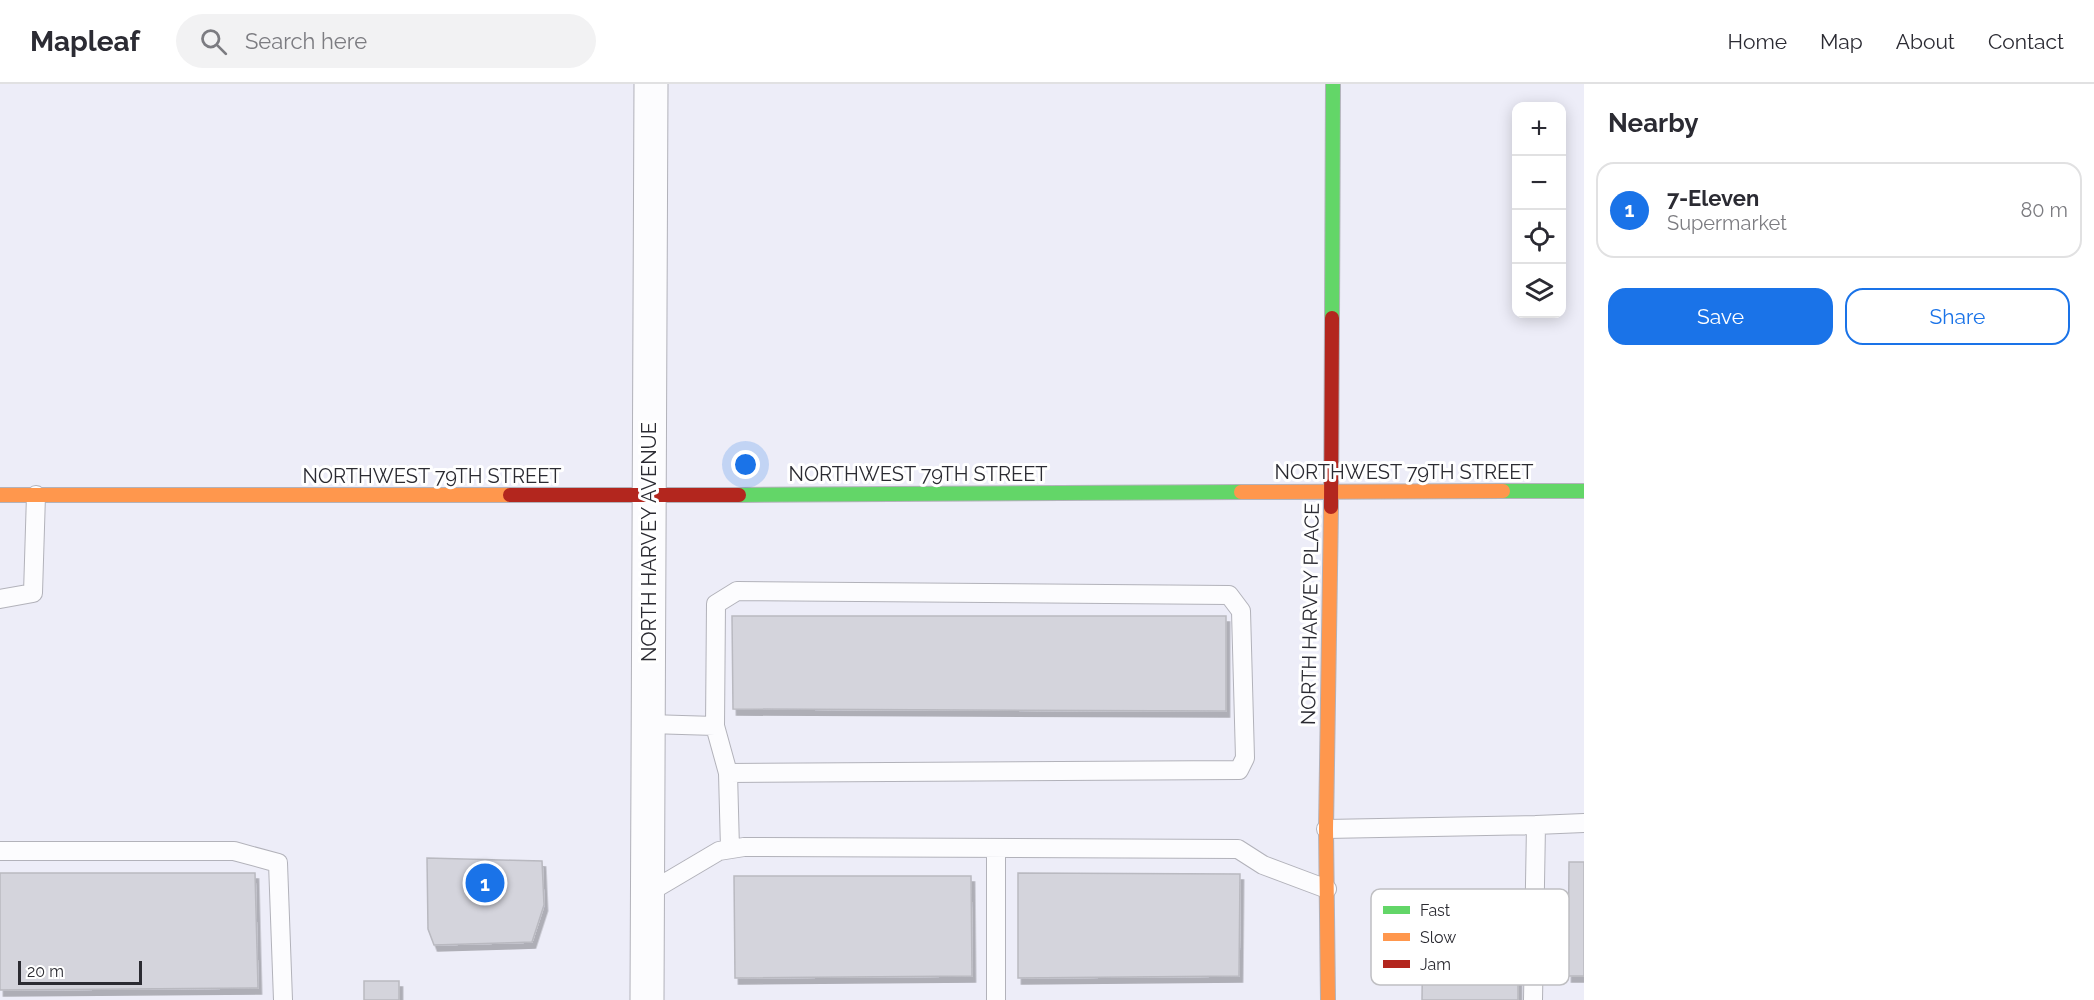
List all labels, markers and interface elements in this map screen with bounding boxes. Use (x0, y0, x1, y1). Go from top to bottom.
search box (176, 14, 596, 68)
text: Mapleaf (30, 25, 140, 58)
icon: search (197, 25, 230, 58)
text: Search here (245, 28, 367, 54)
text: Home (1728, 29, 1787, 54)
text: Map (1820, 29, 1863, 54)
text: About (1896, 29, 1955, 54)
text: Contact (1988, 29, 2064, 54)
map controls (1512, 102, 1566, 318)
button: + (1512, 102, 1566, 156)
text: Nearby (1608, 108, 1698, 138)
button: − (1512, 156, 1566, 210)
text: 7-Eleven (1667, 185, 1759, 211)
text: 1 (1625, 198, 1634, 222)
text: 80 m (2020, 198, 2068, 222)
button: locate (1512, 210, 1566, 264)
text: Supermarket (1667, 211, 1787, 235)
button: layers (1512, 264, 1566, 318)
button: Save (1608, 288, 1833, 345)
button: Share (1845, 288, 2070, 345)
street label: NORTH HARVEY AVENUE (637, 422, 661, 662)
your location (731, 450, 760, 479)
street label: NORTHWEST 79TH STREET (1274, 460, 1534, 484)
street label: NORTHWEST 79TH STREET (788, 462, 1048, 486)
street label: NORTHWEST 79TH STREET (302, 464, 562, 488)
street label: NORTH HARVEY PLACE (1296, 503, 1324, 725)
pin: 1 (466, 860, 504, 906)
legend (1371, 889, 1569, 985)
text: Fast (1420, 901, 1451, 920)
text: Slow (1420, 928, 1456, 947)
text: Jam (1420, 955, 1451, 974)
scale bar (18, 958, 142, 986)
text: 20 m (27, 962, 64, 981)

